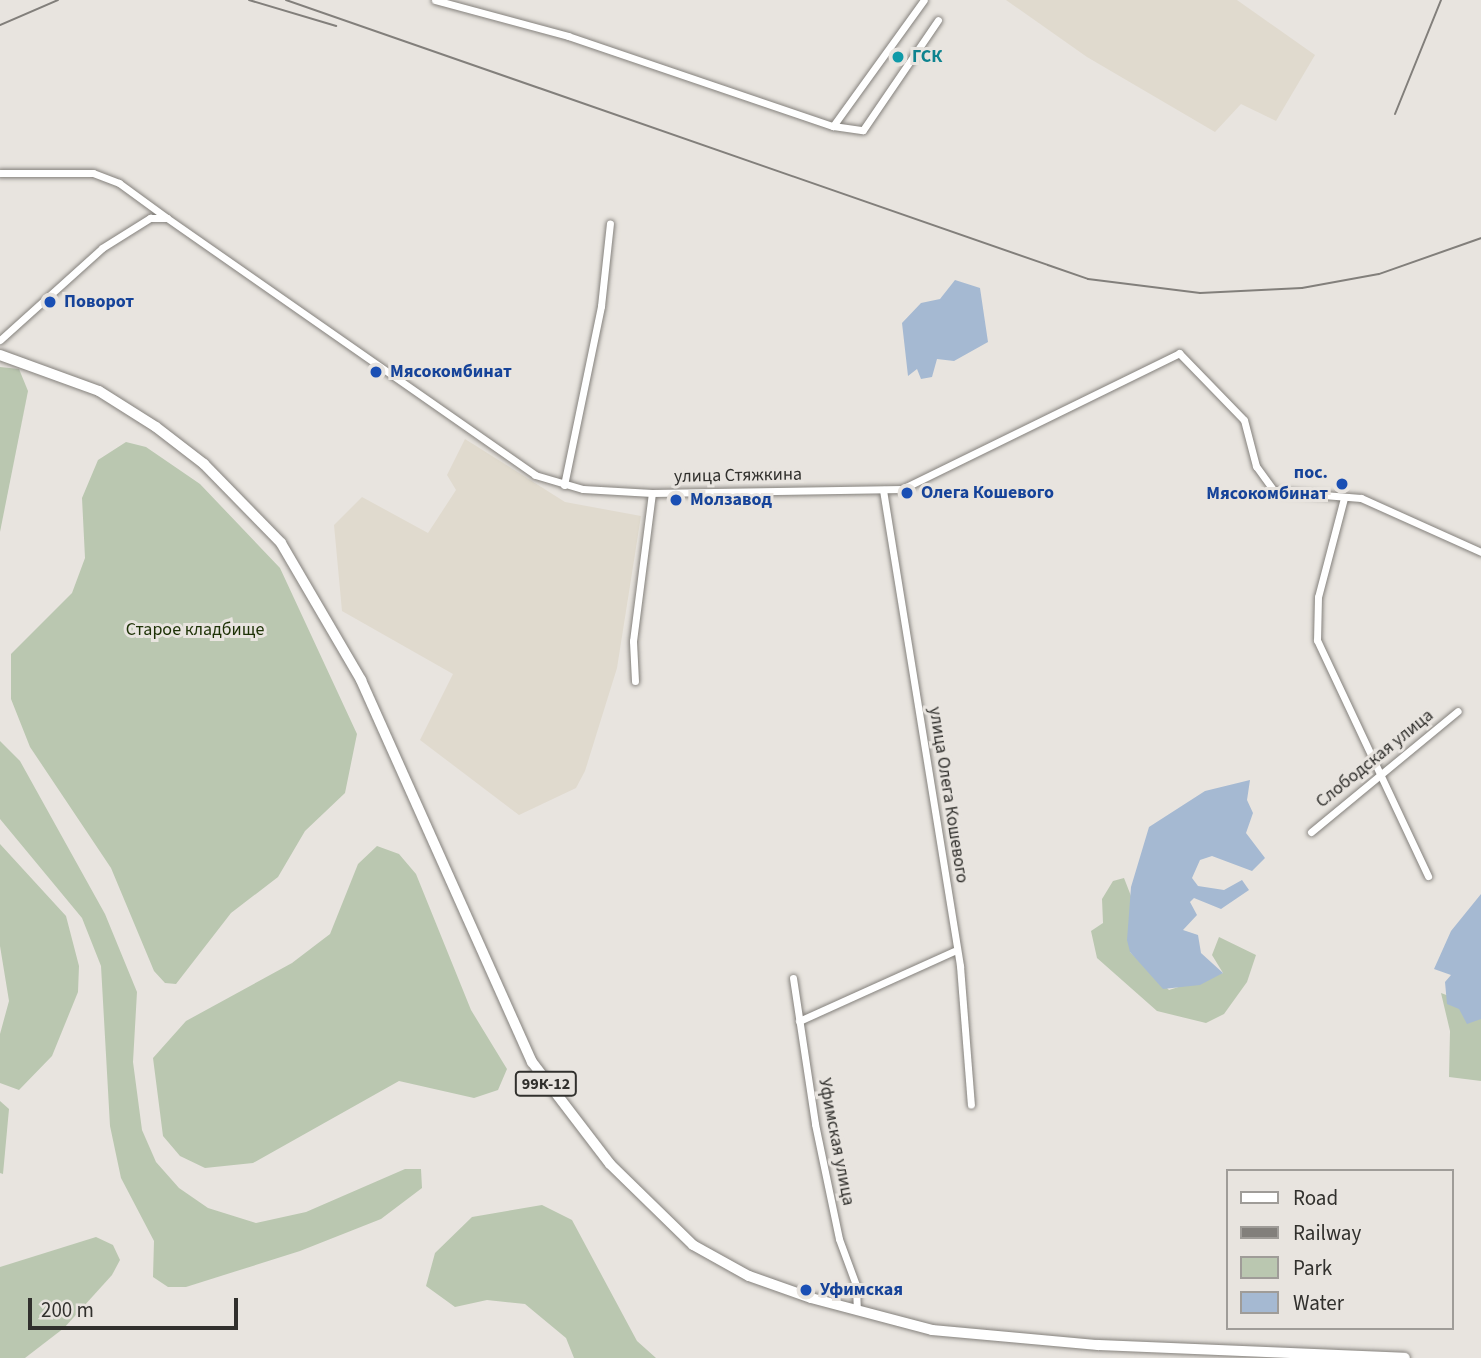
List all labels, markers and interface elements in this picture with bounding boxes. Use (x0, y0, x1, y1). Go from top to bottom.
place label: ГСК (912, 46, 942, 68)
marker: ГСК (890, 49, 906, 65)
place label: Поворот (64, 291, 134, 313)
marker: Поворот (42, 294, 58, 310)
place label: Мясокомбинат (390, 361, 512, 383)
marker: Мясокомбинат (368, 364, 384, 380)
place label: пос. Мясокомбинат (1206, 463, 1328, 505)
street label: улица Стяжкина (674, 464, 802, 488)
marker: пос. Мясокомбинат (1334, 476, 1350, 492)
place label: Олега Кошевого (921, 482, 1054, 504)
marker: Олега Кошевого (899, 485, 915, 501)
place label: Молзавод (690, 489, 772, 511)
marker: Молзавод (668, 492, 684, 508)
park label: Старое кладбище (126, 619, 264, 641)
street label: улица Олега Кошевого (923, 705, 973, 885)
street label: Слободская улица (1312, 705, 1438, 813)
road number: 99К-12 (514, 1072, 578, 1096)
street label: Уфимская улица (813, 1076, 859, 1208)
legend (1226, 1169, 1453, 1330)
text: Road (1293, 1183, 1338, 1213)
text: Railway (1293, 1218, 1361, 1248)
text: Park (1293, 1253, 1332, 1283)
place label: Уфимская (820, 1279, 903, 1301)
marker: Уфимская (798, 1282, 814, 1298)
scale bar (32, 1284, 242, 1328)
text: Water (1293, 1288, 1344, 1318)
text: 200 m (41, 1295, 94, 1325)

